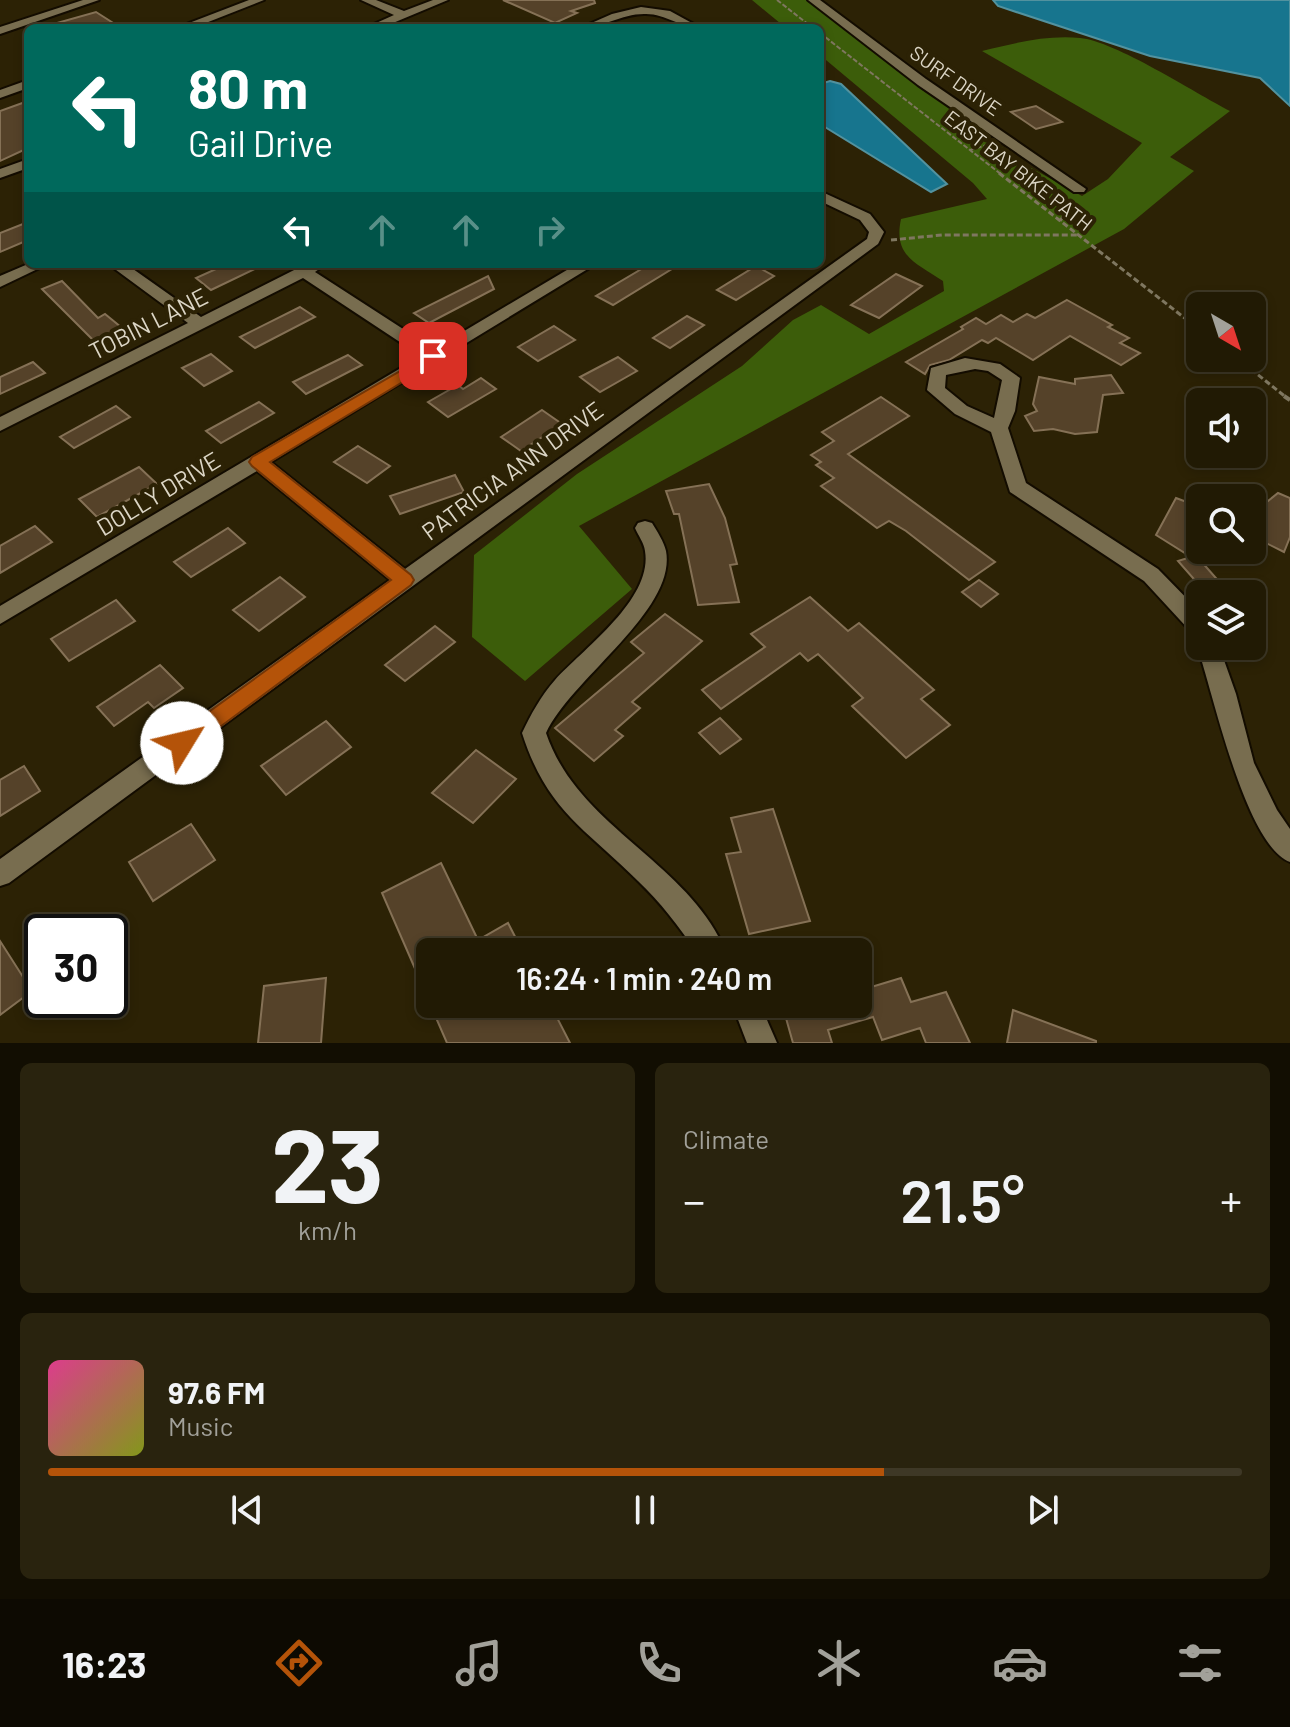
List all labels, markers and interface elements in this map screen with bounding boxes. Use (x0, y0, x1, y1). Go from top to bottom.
street label: SURF DRIVE (906, 40, 1006, 120)
text: 80 m (188, 53, 308, 120)
icon: left (56, 56, 160, 160)
street label: EAST BAY BIKE PATH (940, 105, 1098, 235)
text: Gail Drive (188, 121, 333, 164)
icon: left (276, 208, 320, 252)
icon: ahead (360, 208, 404, 252)
icon: ahead (444, 208, 488, 252)
icon: right (528, 208, 572, 252)
street label: TOBIN LANE (84, 281, 212, 365)
north arrow (1186, 292, 1266, 372)
map controls (1186, 292, 1266, 660)
pin (399, 322, 467, 390)
icon: arrive (411, 334, 455, 378)
button: sound (1186, 388, 1266, 468)
street label: PATRICIA ANN DRIVE (416, 395, 608, 545)
street label: DOLLY DRIVE (91, 445, 225, 541)
button: search (1186, 484, 1266, 564)
button: layers (1186, 580, 1266, 660)
position arrow (140, 701, 224, 785)
speed limit sign: 30 (24, 914, 128, 1018)
text: 16:24 · 1 min · 240 m (516, 960, 772, 996)
text: 23 (271, 1099, 384, 1224)
text: Climate (683, 1123, 769, 1154)
text: 21.5° (900, 1163, 1025, 1235)
text: − (683, 1173, 705, 1226)
text: + (1220, 1173, 1242, 1226)
text: km/h (298, 1214, 357, 1245)
text: 97.6 FM (168, 1374, 265, 1410)
text: Music (168, 1410, 233, 1441)
icon: previous (225, 1488, 269, 1532)
icon: pause (623, 1488, 667, 1532)
icon: next (1021, 1488, 1065, 1532)
icon: directions (271, 1635, 327, 1691)
icon: music (451, 1635, 507, 1691)
icon: phone (631, 1635, 687, 1691)
icon: climate (811, 1635, 867, 1691)
icon: car (992, 1635, 1048, 1691)
icon: filters (1172, 1635, 1228, 1691)
text: 16:23 (62, 1642, 146, 1685)

